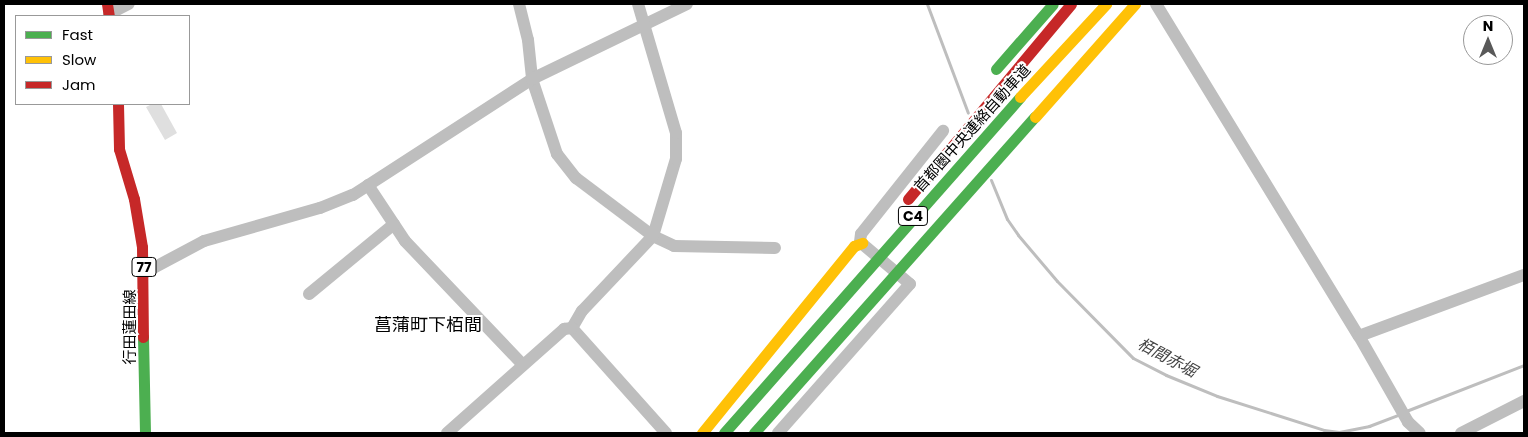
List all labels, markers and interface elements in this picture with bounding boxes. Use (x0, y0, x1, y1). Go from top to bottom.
legend (15, 15, 190, 105)
north arrow (1463, 15, 1513, 65)
text: N (1483, 16, 1493, 36)
text: Fast (62, 24, 93, 45)
text: Slow (62, 49, 96, 70)
street label: 首都圏中央連絡自動車道 (910, 61, 1034, 195)
text: Jam (62, 74, 96, 95)
road number: C4 (897, 205, 929, 228)
road number: 77 (132, 256, 156, 278)
street label: 行田蓮田線 (121, 290, 139, 364)
district label: 菖蒲町下栢間 (374, 314, 482, 336)
water label: 栢間赤堀 (1134, 335, 1200, 381)

